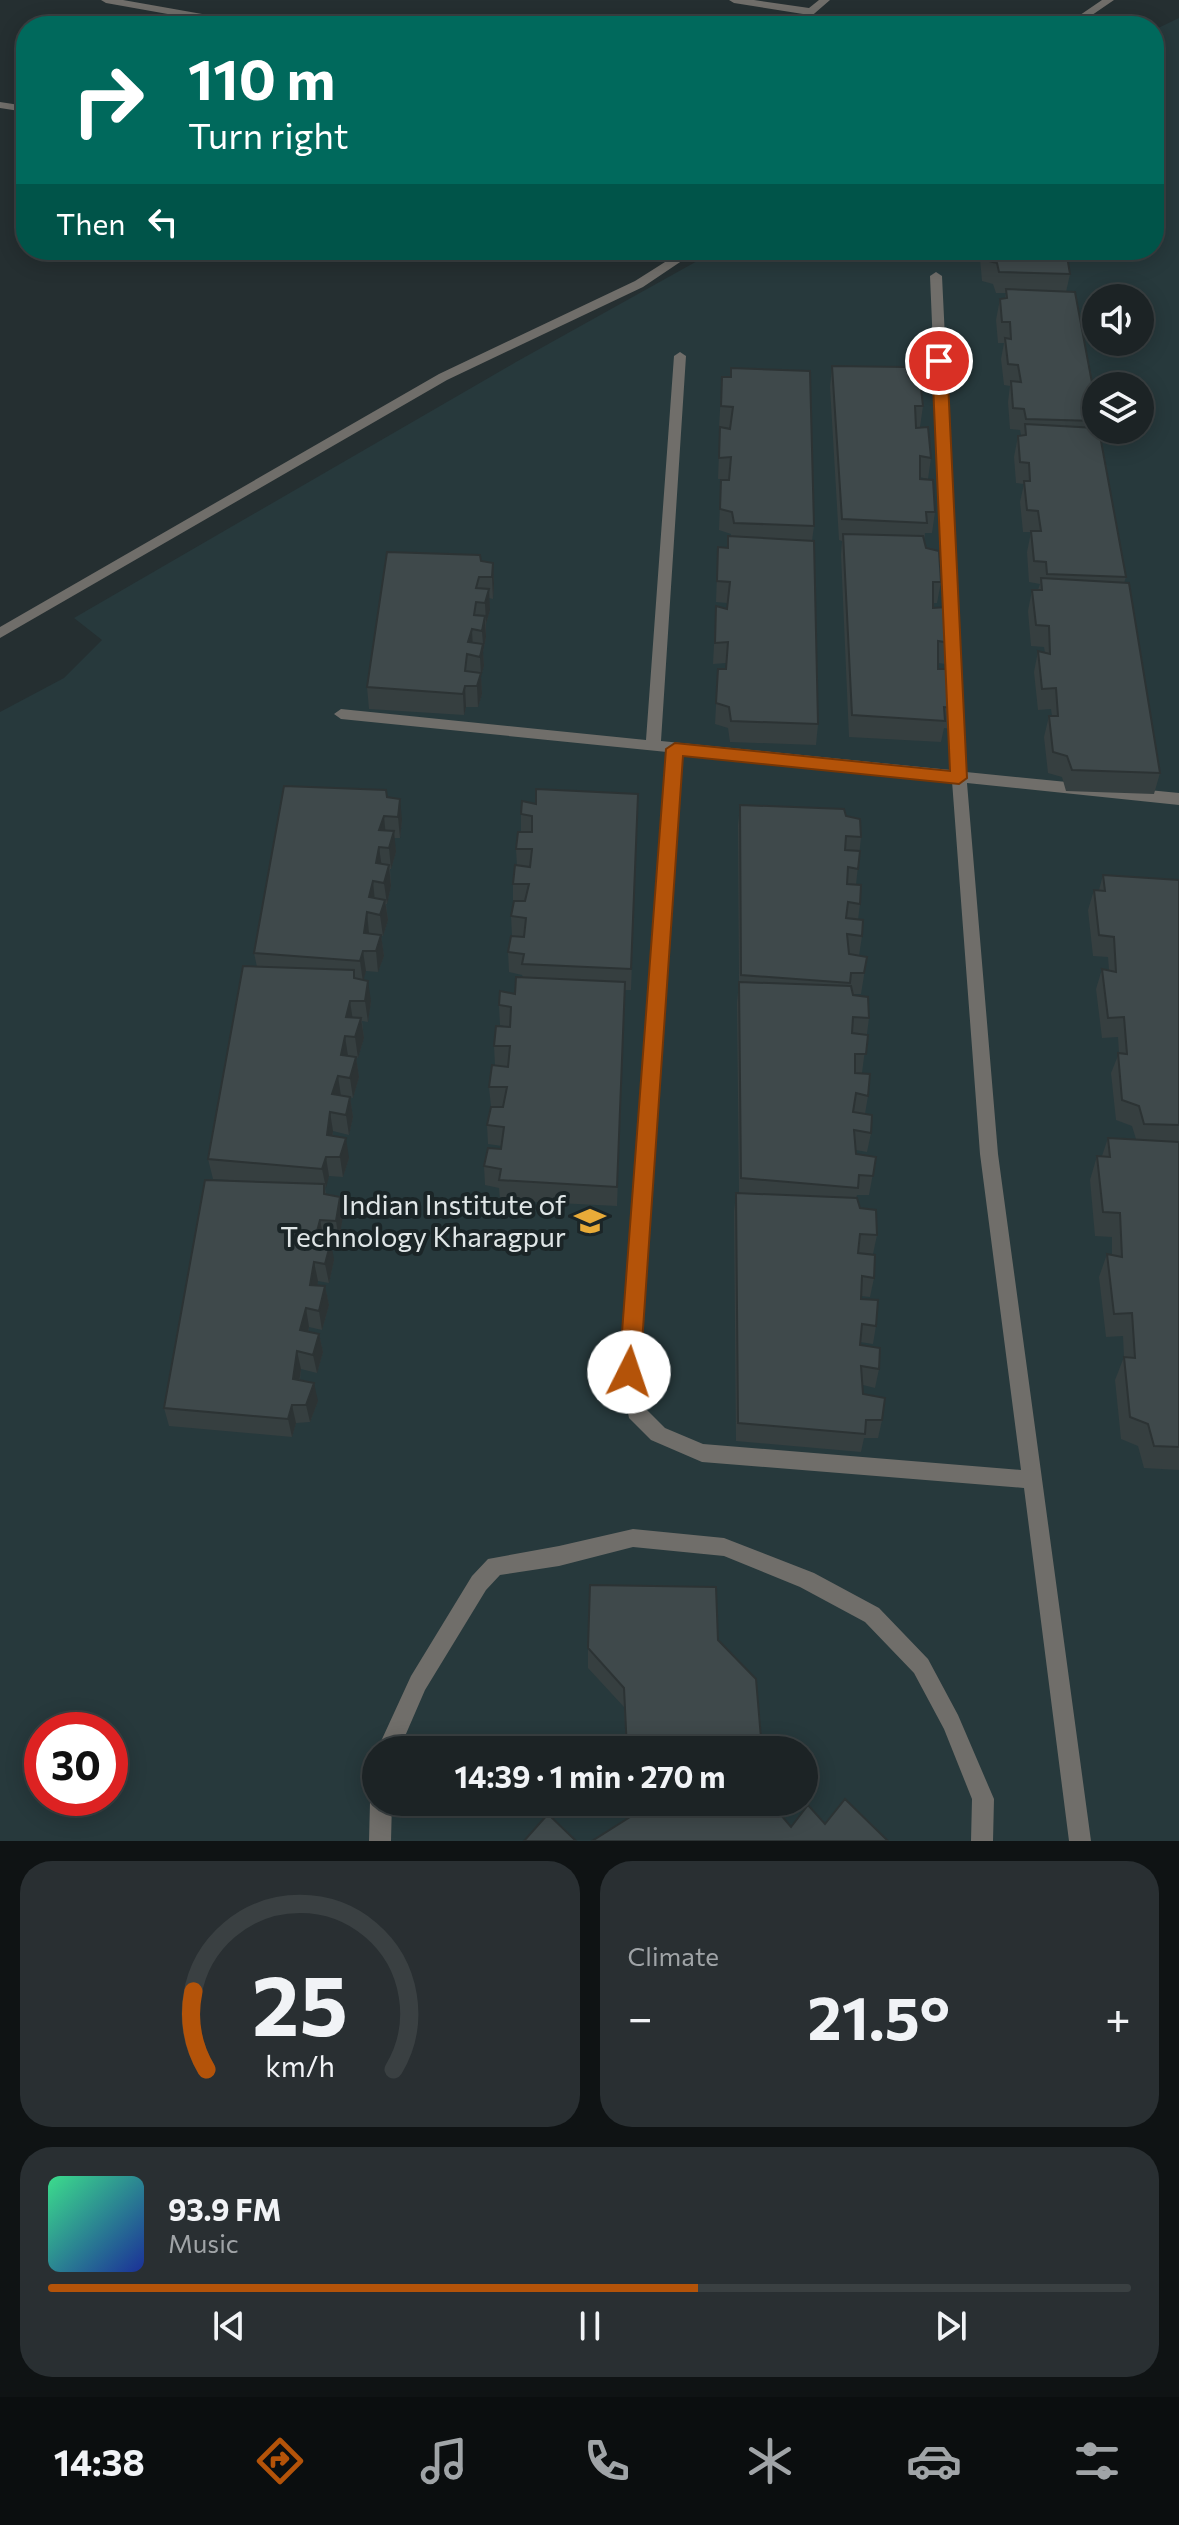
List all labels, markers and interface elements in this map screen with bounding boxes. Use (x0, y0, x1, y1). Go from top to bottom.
text: 110 m (188, 43, 335, 112)
icon: right (56, 48, 160, 152)
text: Turn right (188, 112, 349, 156)
icon: left (141, 200, 185, 244)
text: Then (56, 204, 125, 241)
map controls (1082, 284, 1154, 444)
button: sound (1082, 284, 1154, 356)
pin (905, 327, 973, 395)
icon: arrive (917, 339, 961, 383)
button: layers (1082, 372, 1154, 444)
place label: Indian Institute of Technology Kharagpur (280, 1187, 566, 1253)
school or university icon: Indian Institute of Technology Kharagpur (573, 1204, 607, 1238)
position arrow (587, 1330, 671, 1414)
speed limit sign: 30 (24, 1712, 128, 1816)
text: 14:39 · 1 min · 270 m (455, 1757, 725, 1794)
text: Climate (628, 1940, 719, 1971)
text: 25 (252, 1951, 348, 2053)
text: 21.5° (808, 1979, 950, 2052)
text: − (628, 1989, 653, 2043)
text: + (1105, 1989, 1131, 2043)
text: km/h (265, 2048, 335, 2083)
text: 93.9 FM (168, 2190, 281, 2227)
text: Music (168, 2227, 239, 2258)
icon: previous (207, 2304, 251, 2348)
icon: pause (568, 2304, 612, 2348)
icon: next (929, 2304, 973, 2348)
icon: directions (252, 2433, 308, 2489)
icon: music (416, 2433, 472, 2489)
icon: phone (579, 2433, 635, 2489)
icon: climate (742, 2433, 798, 2489)
icon: car (906, 2433, 962, 2489)
icon: filters (1069, 2433, 1125, 2489)
text: 14:38 (54, 2439, 145, 2483)

